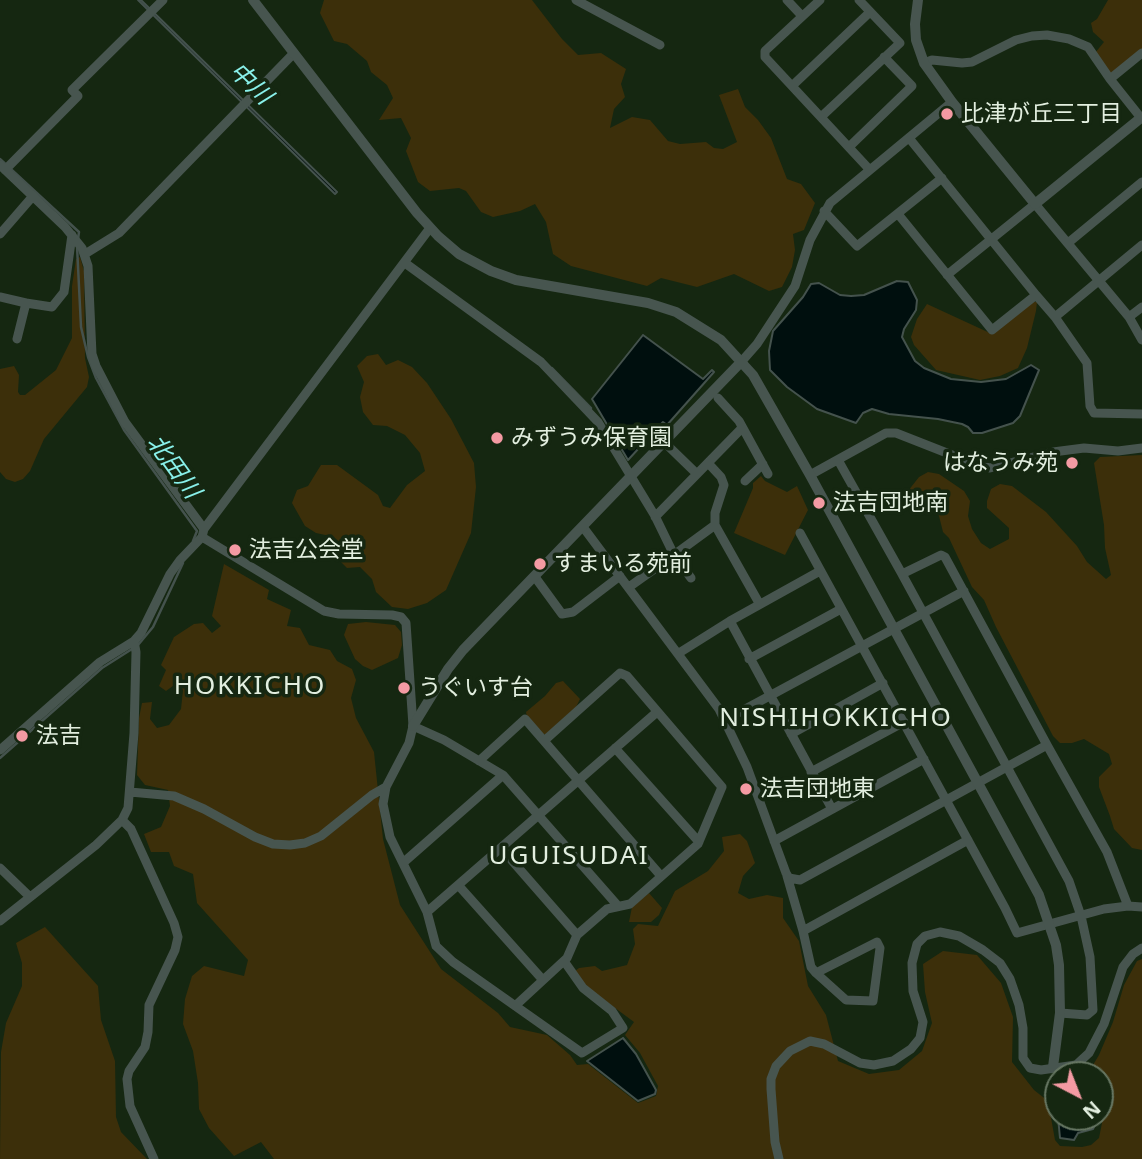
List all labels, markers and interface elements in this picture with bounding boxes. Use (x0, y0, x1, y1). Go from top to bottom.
water label: 中川 (223, 57, 277, 111)
place label: 比津が丘三丁目 (961, 100, 1122, 128)
marker: 比津が丘三丁目 (939, 106, 955, 122)
place label: みずうみ保育園 (511, 424, 672, 452)
water label: 北田川 (140, 429, 206, 505)
marker: みずうみ保育園 (489, 430, 505, 446)
place label: はなうみ苑 (943, 449, 1058, 477)
marker: はなうみ苑 (1064, 455, 1080, 471)
place label: 法吉団地南 (833, 489, 948, 517)
marker: 法吉団地南 (811, 495, 827, 511)
place label: 法吉公会堂 (249, 536, 364, 564)
marker: 法吉公会堂 (227, 542, 243, 558)
place label: すまいる苑前 (554, 550, 692, 578)
marker: すまいる苑前 (532, 556, 548, 572)
district label: HOKKICHO (175, 671, 325, 703)
place label: うぐいす台 (418, 674, 533, 702)
marker: うぐいす台 (396, 680, 412, 696)
district label: NISHIHOKKICHO (721, 703, 951, 735)
place label: 法吉 (36, 722, 82, 750)
marker: 法吉 (14, 728, 30, 744)
place label: 法吉団地東 (760, 775, 875, 803)
marker: 法吉団地東 (738, 781, 754, 797)
district label: UGUISUDAI (490, 841, 648, 873)
north arrow (1044, 1061, 1114, 1131)
text: N (1077, 1095, 1106, 1125)

